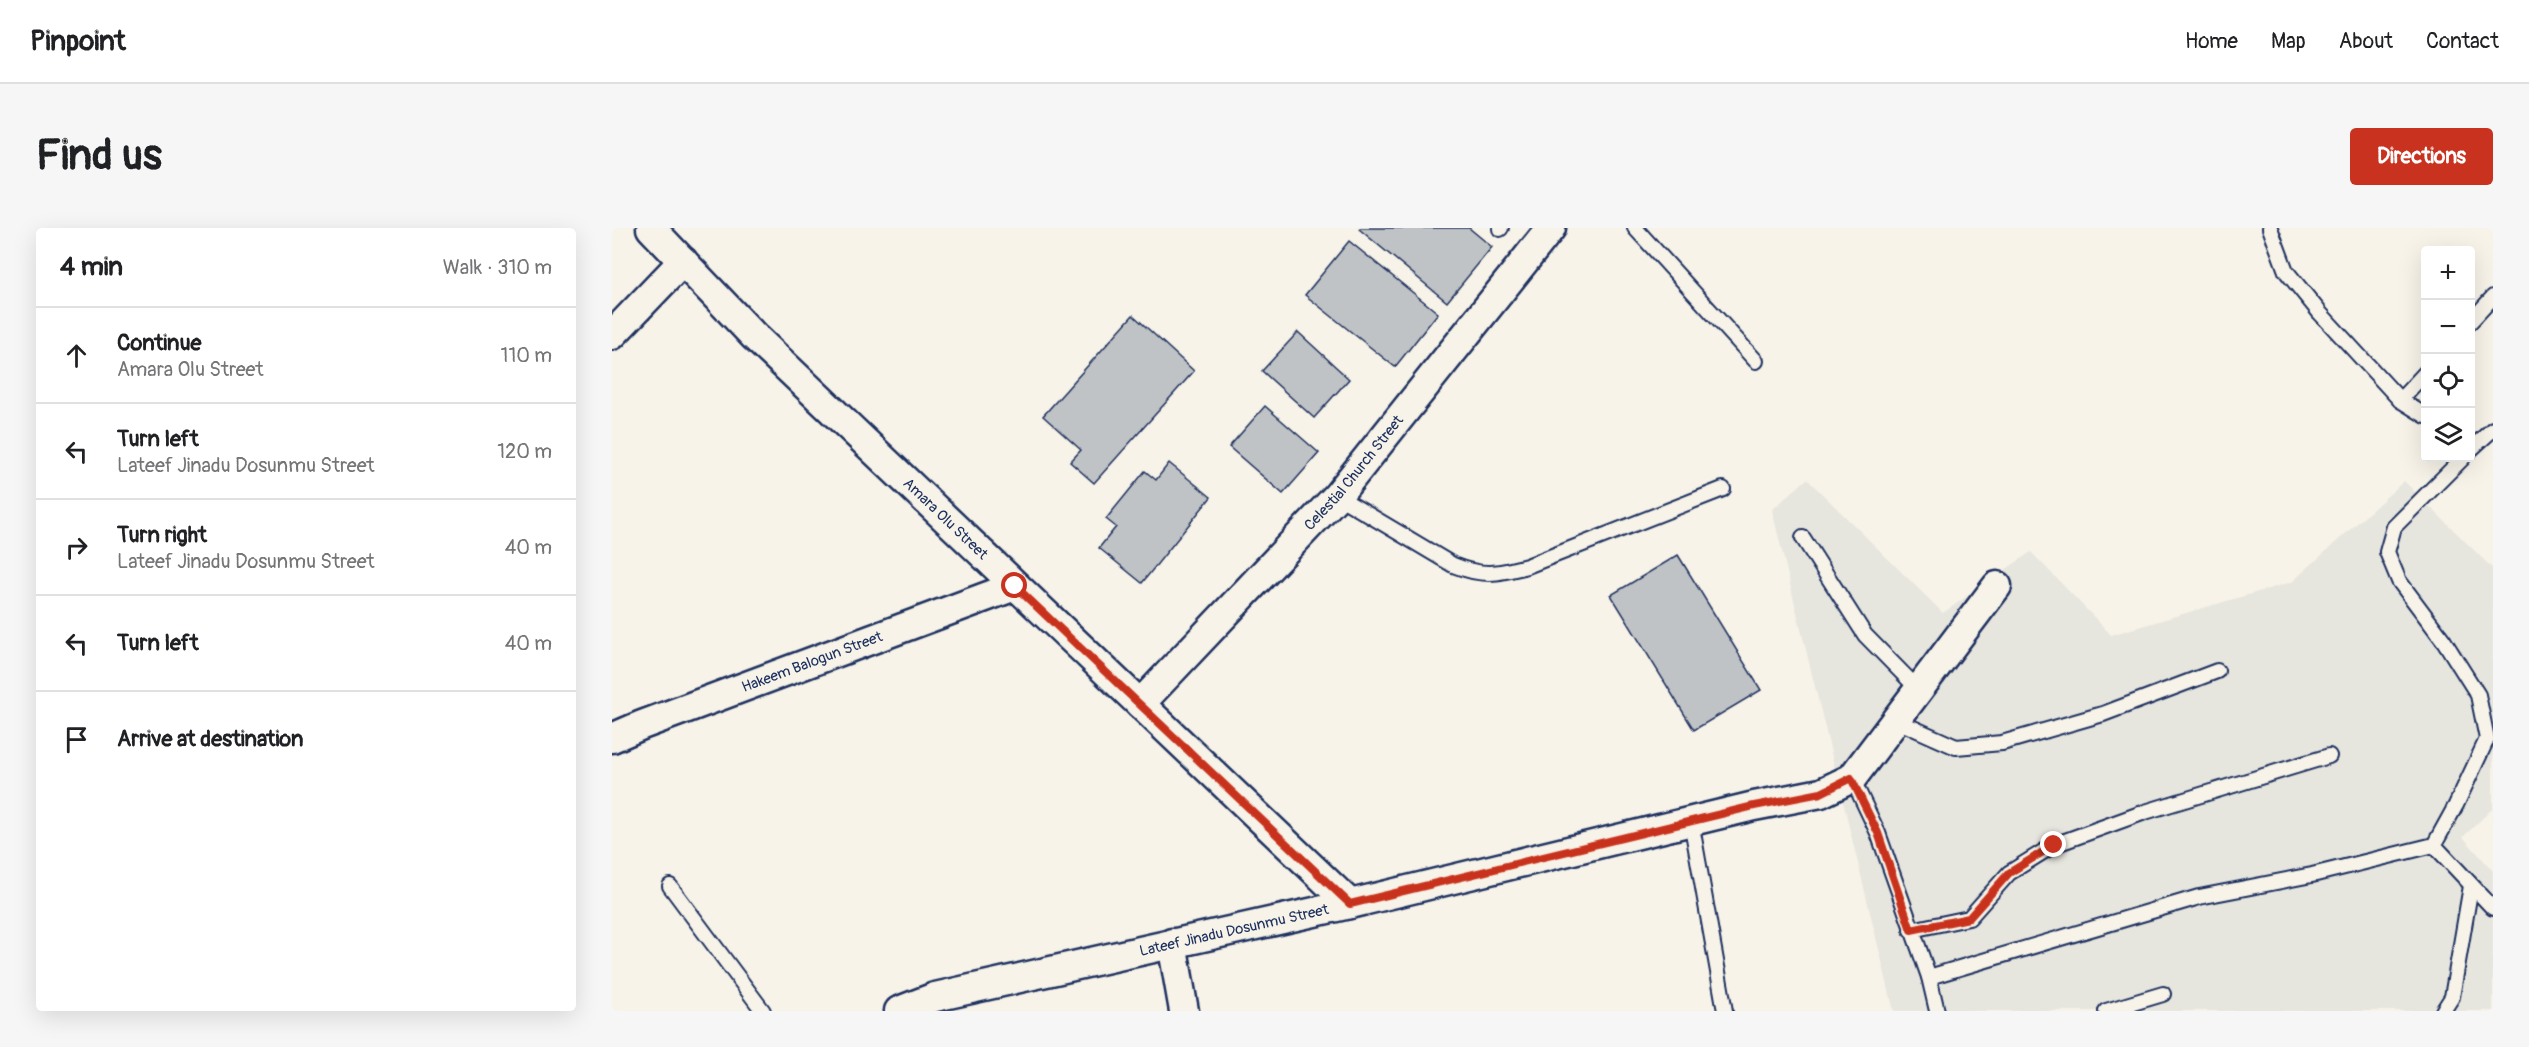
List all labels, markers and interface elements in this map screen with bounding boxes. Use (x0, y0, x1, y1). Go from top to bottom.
text: Pinpoint (30, 24, 126, 59)
text: Home (2185, 28, 2238, 55)
text: Map (2271, 28, 2306, 55)
text: About (2339, 28, 2393, 55)
text: Contact (2426, 28, 2499, 55)
button: Directions (2350, 128, 2493, 185)
text: Find us (36, 130, 162, 182)
map controls (2421, 246, 2475, 462)
button: + (2421, 246, 2475, 300)
text: 4 min (60, 251, 123, 283)
text: Walk · 310 m (443, 255, 552, 280)
button: − (2421, 300, 2475, 354)
text: Continue (117, 329, 201, 357)
icon: ahead (60, 339, 93, 372)
text: 110 m (501, 343, 552, 368)
button: locate (2421, 354, 2475, 408)
text: Amara Olu Street (117, 357, 264, 382)
button: layers (2421, 408, 2475, 462)
street label: Celestial Church Street (1300, 411, 1408, 535)
text: Turn left (117, 425, 199, 453)
icon: left (60, 435, 93, 468)
text: 120 m (497, 439, 552, 464)
text: Lateef Jinadu Dosunmu Street (117, 453, 375, 478)
street label: Amara Olu Street (899, 474, 992, 565)
text: Turn right (117, 521, 207, 549)
icon: right (60, 531, 93, 564)
text: 40 m (505, 535, 552, 560)
text: Lateef Jinadu Dosunmu Street (117, 549, 375, 574)
route start (1001, 572, 1027, 598)
icon: left (60, 627, 93, 660)
street label: Hakeem Balogun Street (739, 627, 886, 697)
text: Turn left (117, 629, 199, 657)
text: 40 m (505, 631, 552, 656)
icon: arrive (60, 723, 93, 756)
text: Arrive at destination (117, 725, 303, 753)
route end (2040, 831, 2066, 857)
street label: Lateef Jinadu Dosunmu Street (1138, 900, 1331, 961)

